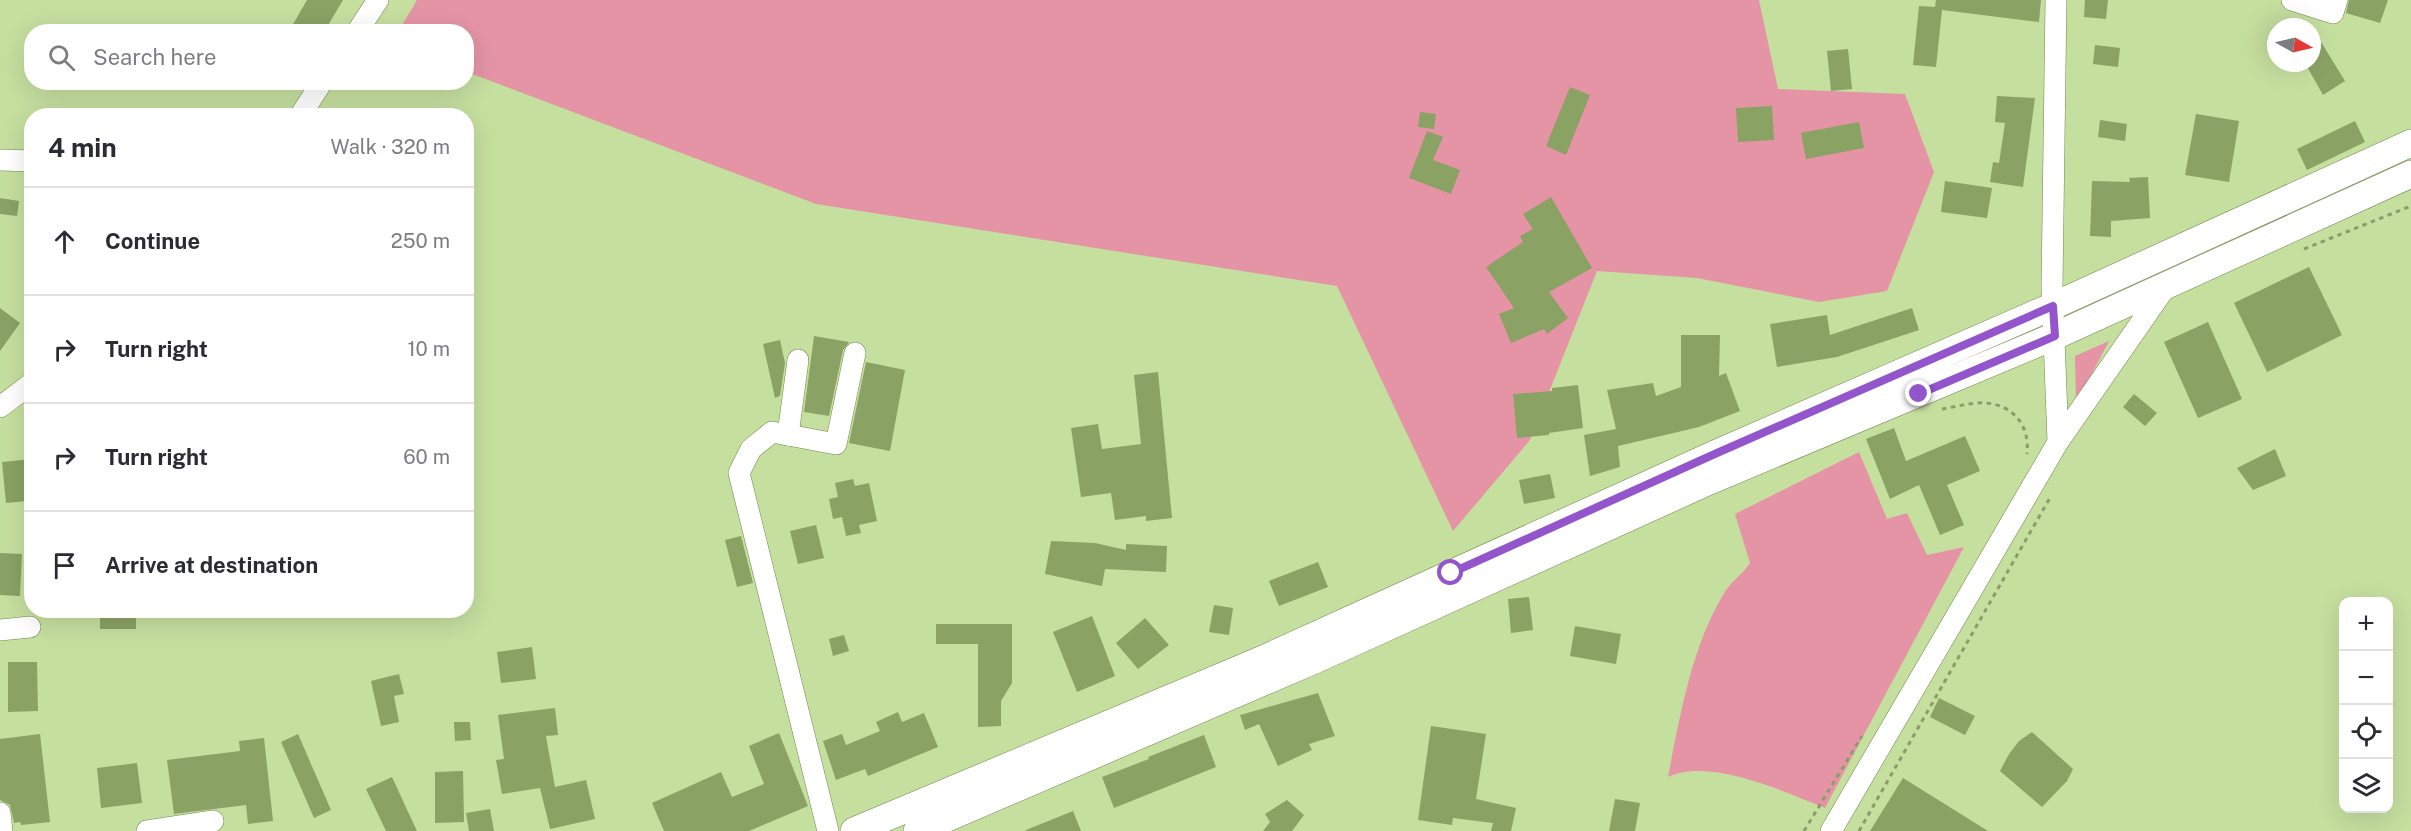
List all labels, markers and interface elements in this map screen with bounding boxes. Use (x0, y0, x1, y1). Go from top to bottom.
north arrow (2267, 18, 2321, 72)
search box (24, 24, 474, 90)
icon: search (45, 41, 78, 74)
text: Search here (93, 44, 217, 70)
text: 4 min (48, 132, 117, 163)
text: Walk · 320 m (330, 135, 450, 159)
icon: ahead (48, 225, 81, 258)
text: Continue (105, 228, 200, 254)
text: 250 m (391, 229, 450, 253)
icon: right (48, 333, 81, 366)
text: Turn right (105, 336, 208, 362)
text: 10 m (407, 337, 450, 361)
route end (1905, 380, 1931, 406)
icon: right (48, 441, 81, 474)
text: Turn right (105, 444, 208, 470)
text: 60 m (403, 445, 450, 469)
icon: arrive (48, 549, 81, 582)
text: Arrive at destination (105, 552, 318, 578)
route start (1437, 559, 1463, 585)
map controls (2339, 597, 2393, 813)
button: + (2339, 597, 2393, 651)
button: − (2339, 651, 2393, 705)
button: locate (2339, 705, 2393, 759)
button: layers (2339, 759, 2393, 813)

